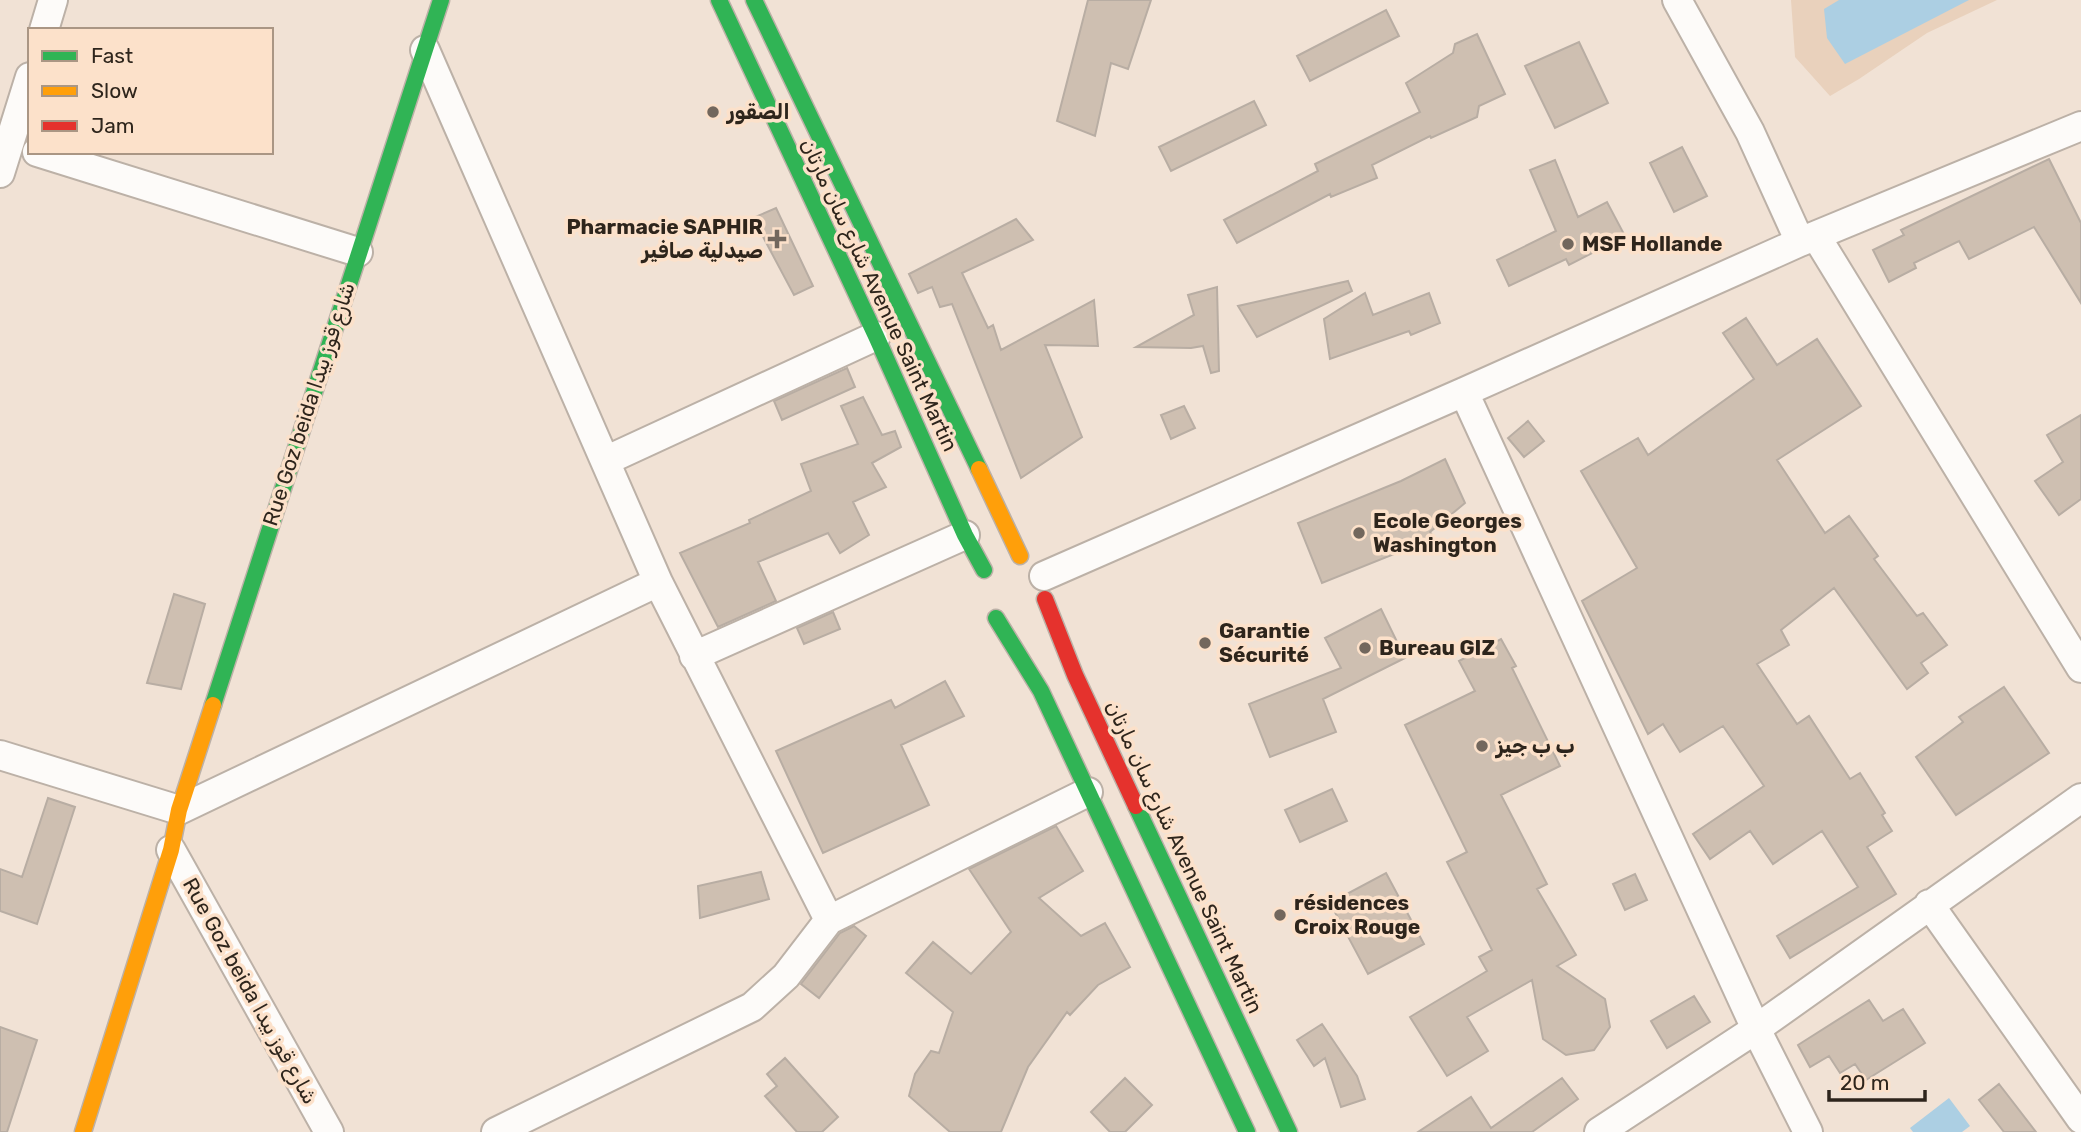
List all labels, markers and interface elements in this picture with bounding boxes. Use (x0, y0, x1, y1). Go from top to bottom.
legend (28, 28, 273, 154)
text: Fast (91, 43, 133, 68)
text: Slow (91, 78, 138, 103)
place label: الصقور (725, 99, 790, 125)
marker: الصقور (705, 104, 721, 120)
text: Jam (91, 113, 135, 138)
street label: شارع سان مارتان Avenue Saint Martin (794, 134, 963, 456)
place label: Pharmacie SAPHIR صيدلية صافير (566, 214, 763, 264)
marker: Pharmacie SAPHIR صيدلية صافير (769, 231, 785, 247)
place label: MSF Hollande (1582, 231, 1723, 256)
marker: MSF Hollande (1560, 236, 1576, 252)
street label: Rue Goz beida شارع قوز بيدا (257, 279, 362, 529)
place label: Ecole Georges Washington (1373, 508, 1522, 557)
marker: Ecole Georges Washington (1351, 525, 1367, 541)
place label: Garantie Sécurité (1219, 618, 1310, 667)
marker: Garantie Sécurité (1197, 635, 1213, 651)
place label: Bureau GIZ (1379, 635, 1495, 660)
marker: Bureau GIZ (1357, 640, 1373, 656)
street label: شارع سان مارتان Avenue Saint Martin (1099, 696, 1268, 1018)
place label: ب ب جيز (1494, 733, 1575, 759)
marker: ب ب جيز (1474, 738, 1490, 754)
street label: Rue Goz beida شارع قوز بيدا (176, 873, 323, 1109)
place label: résidences Croix Rouge (1294, 890, 1420, 939)
marker: résidences Croix Rouge (1272, 907, 1288, 923)
scale bar (1829, 1058, 1925, 1102)
text: 20 m (1840, 1070, 1889, 1095)

